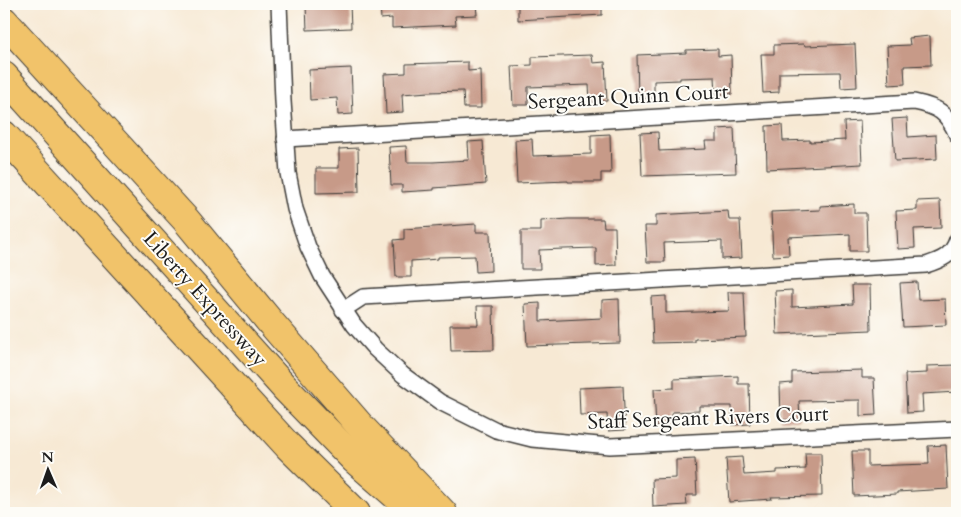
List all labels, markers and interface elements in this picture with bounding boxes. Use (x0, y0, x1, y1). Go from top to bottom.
street label: Sergeant Quinn Court (527, 77, 729, 117)
street label: Liberty Expressway (136, 225, 274, 373)
street label: Staff Sergeant Rivers Court (587, 399, 829, 437)
north arrow (22, 444, 72, 494)
text: N (41, 448, 54, 467)

